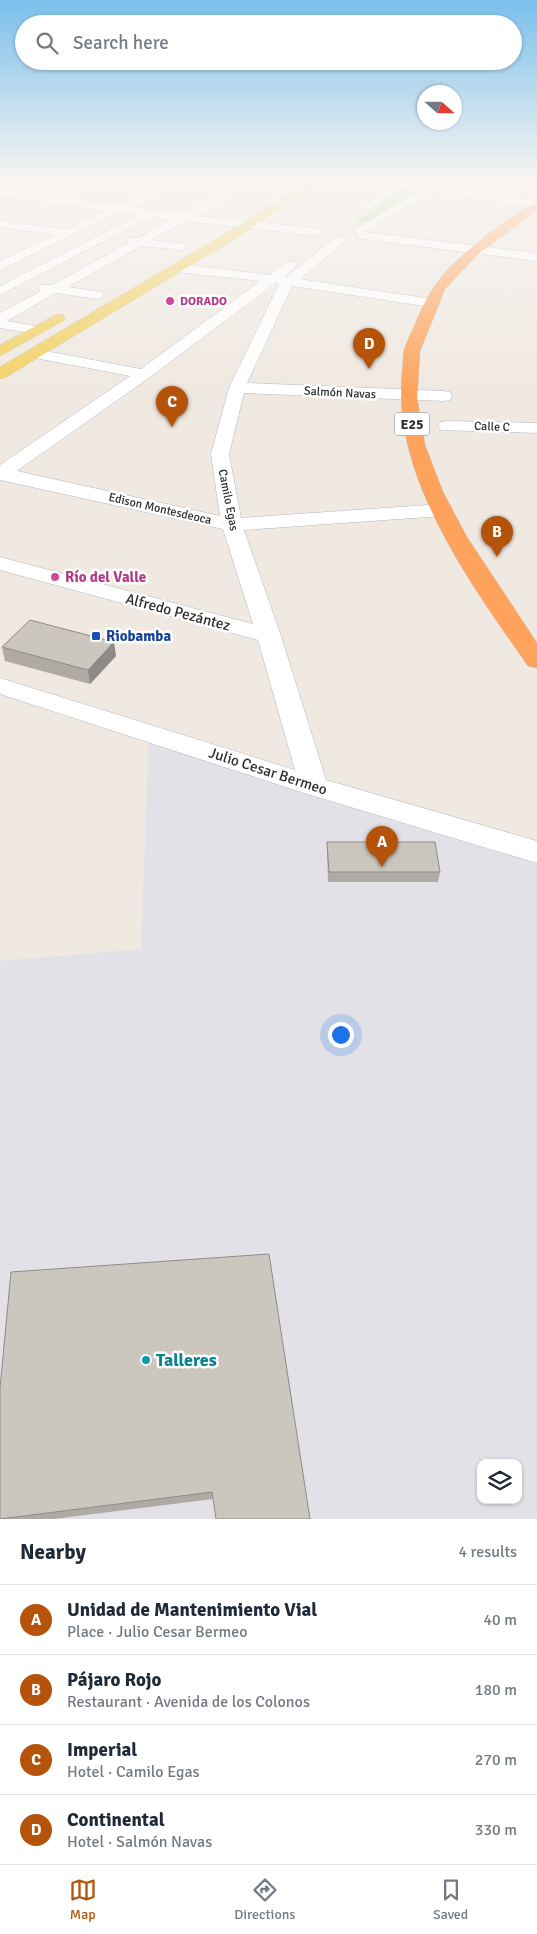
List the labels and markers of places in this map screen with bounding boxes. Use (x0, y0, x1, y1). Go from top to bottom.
place label: DORADO (180, 294, 227, 309)
marker: DORADO (164, 295, 176, 307)
pin: D (353, 328, 385, 369)
pin: C (156, 386, 188, 427)
pin: B (481, 516, 513, 557)
place label: Río del Valle (65, 568, 146, 586)
marker: Río del Valle (49, 571, 61, 583)
place label: Riobamba (106, 627, 171, 645)
marker: Riobamba (90, 630, 102, 642)
pin: A (366, 826, 398, 867)
place label: Talleres (156, 1349, 217, 1371)
marker: Talleres (140, 1354, 152, 1366)

